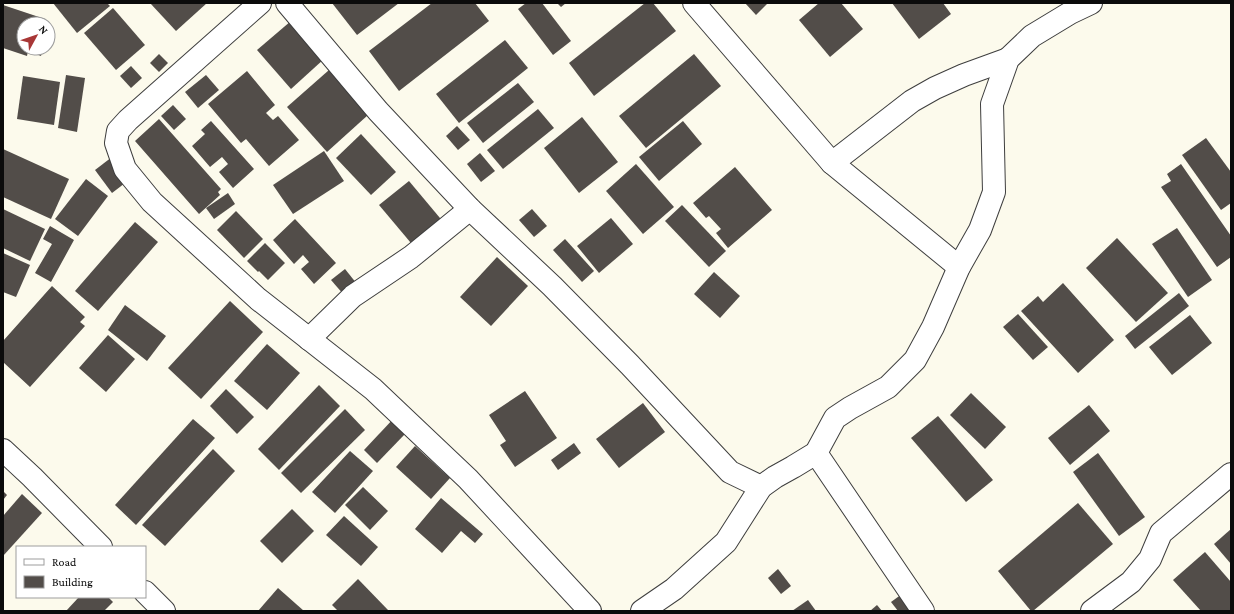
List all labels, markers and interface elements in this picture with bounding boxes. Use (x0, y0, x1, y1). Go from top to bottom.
north arrow (16, 16, 56, 56)
text: N (37, 23, 51, 37)
legend (16, 546, 146, 598)
text: Road (52, 555, 77, 569)
text: Building (52, 575, 93, 589)

